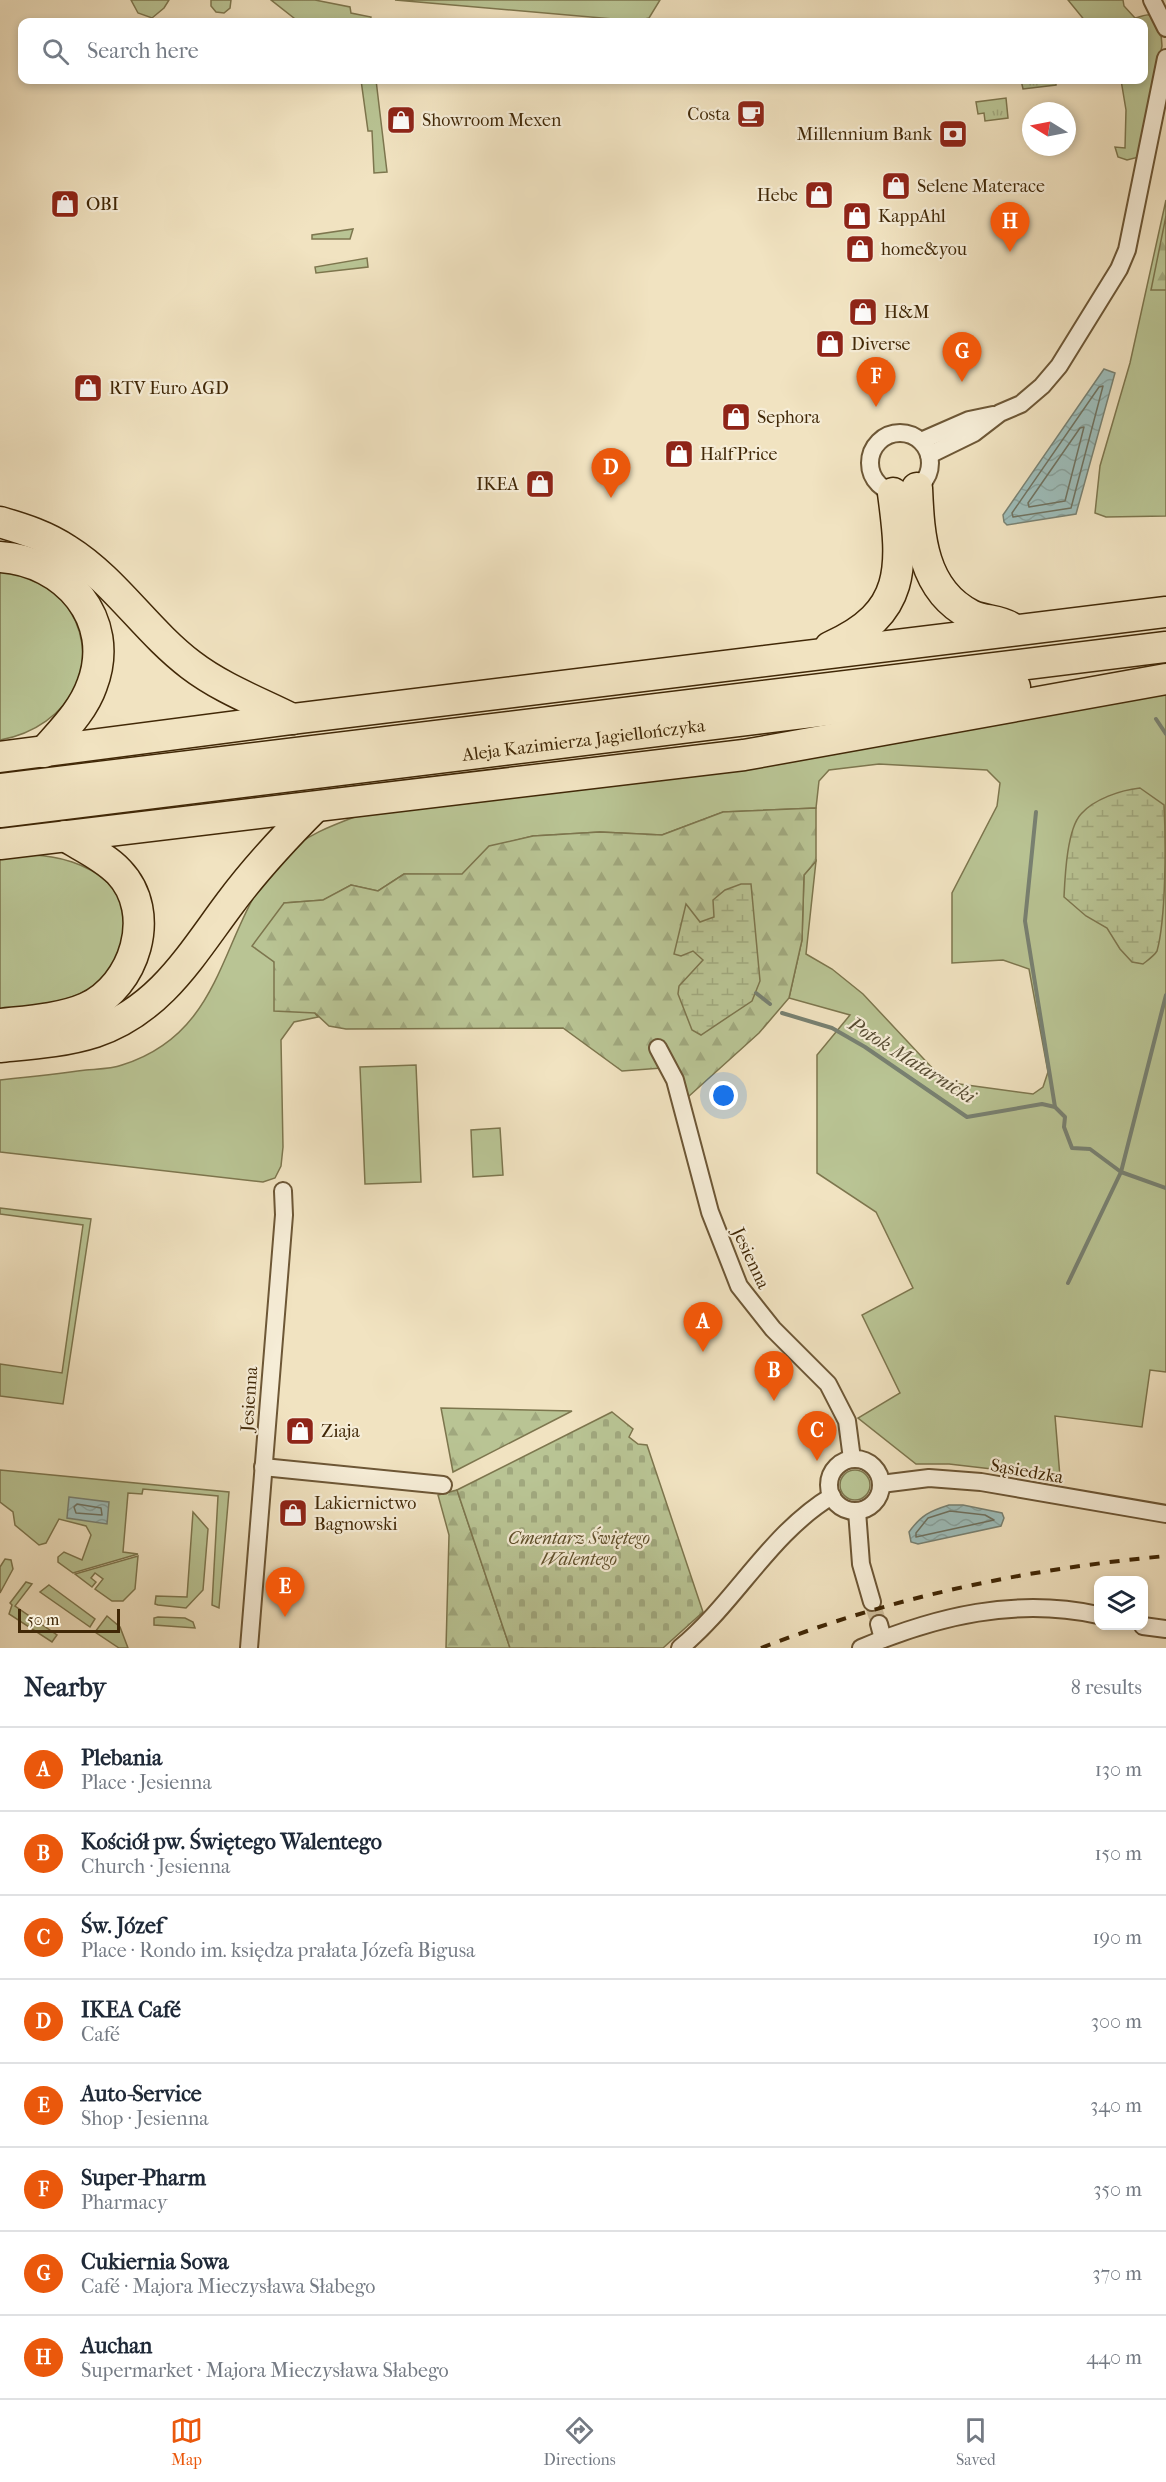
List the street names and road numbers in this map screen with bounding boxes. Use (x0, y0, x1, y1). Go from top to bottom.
street label: Aleja Kazimierza Jagiellończyka (460, 715, 707, 766)
street label: Jesienna (726, 1222, 774, 1293)
street label: Jesienna (237, 1365, 262, 1434)
street label: Sąsiedzka (989, 1455, 1066, 1488)

